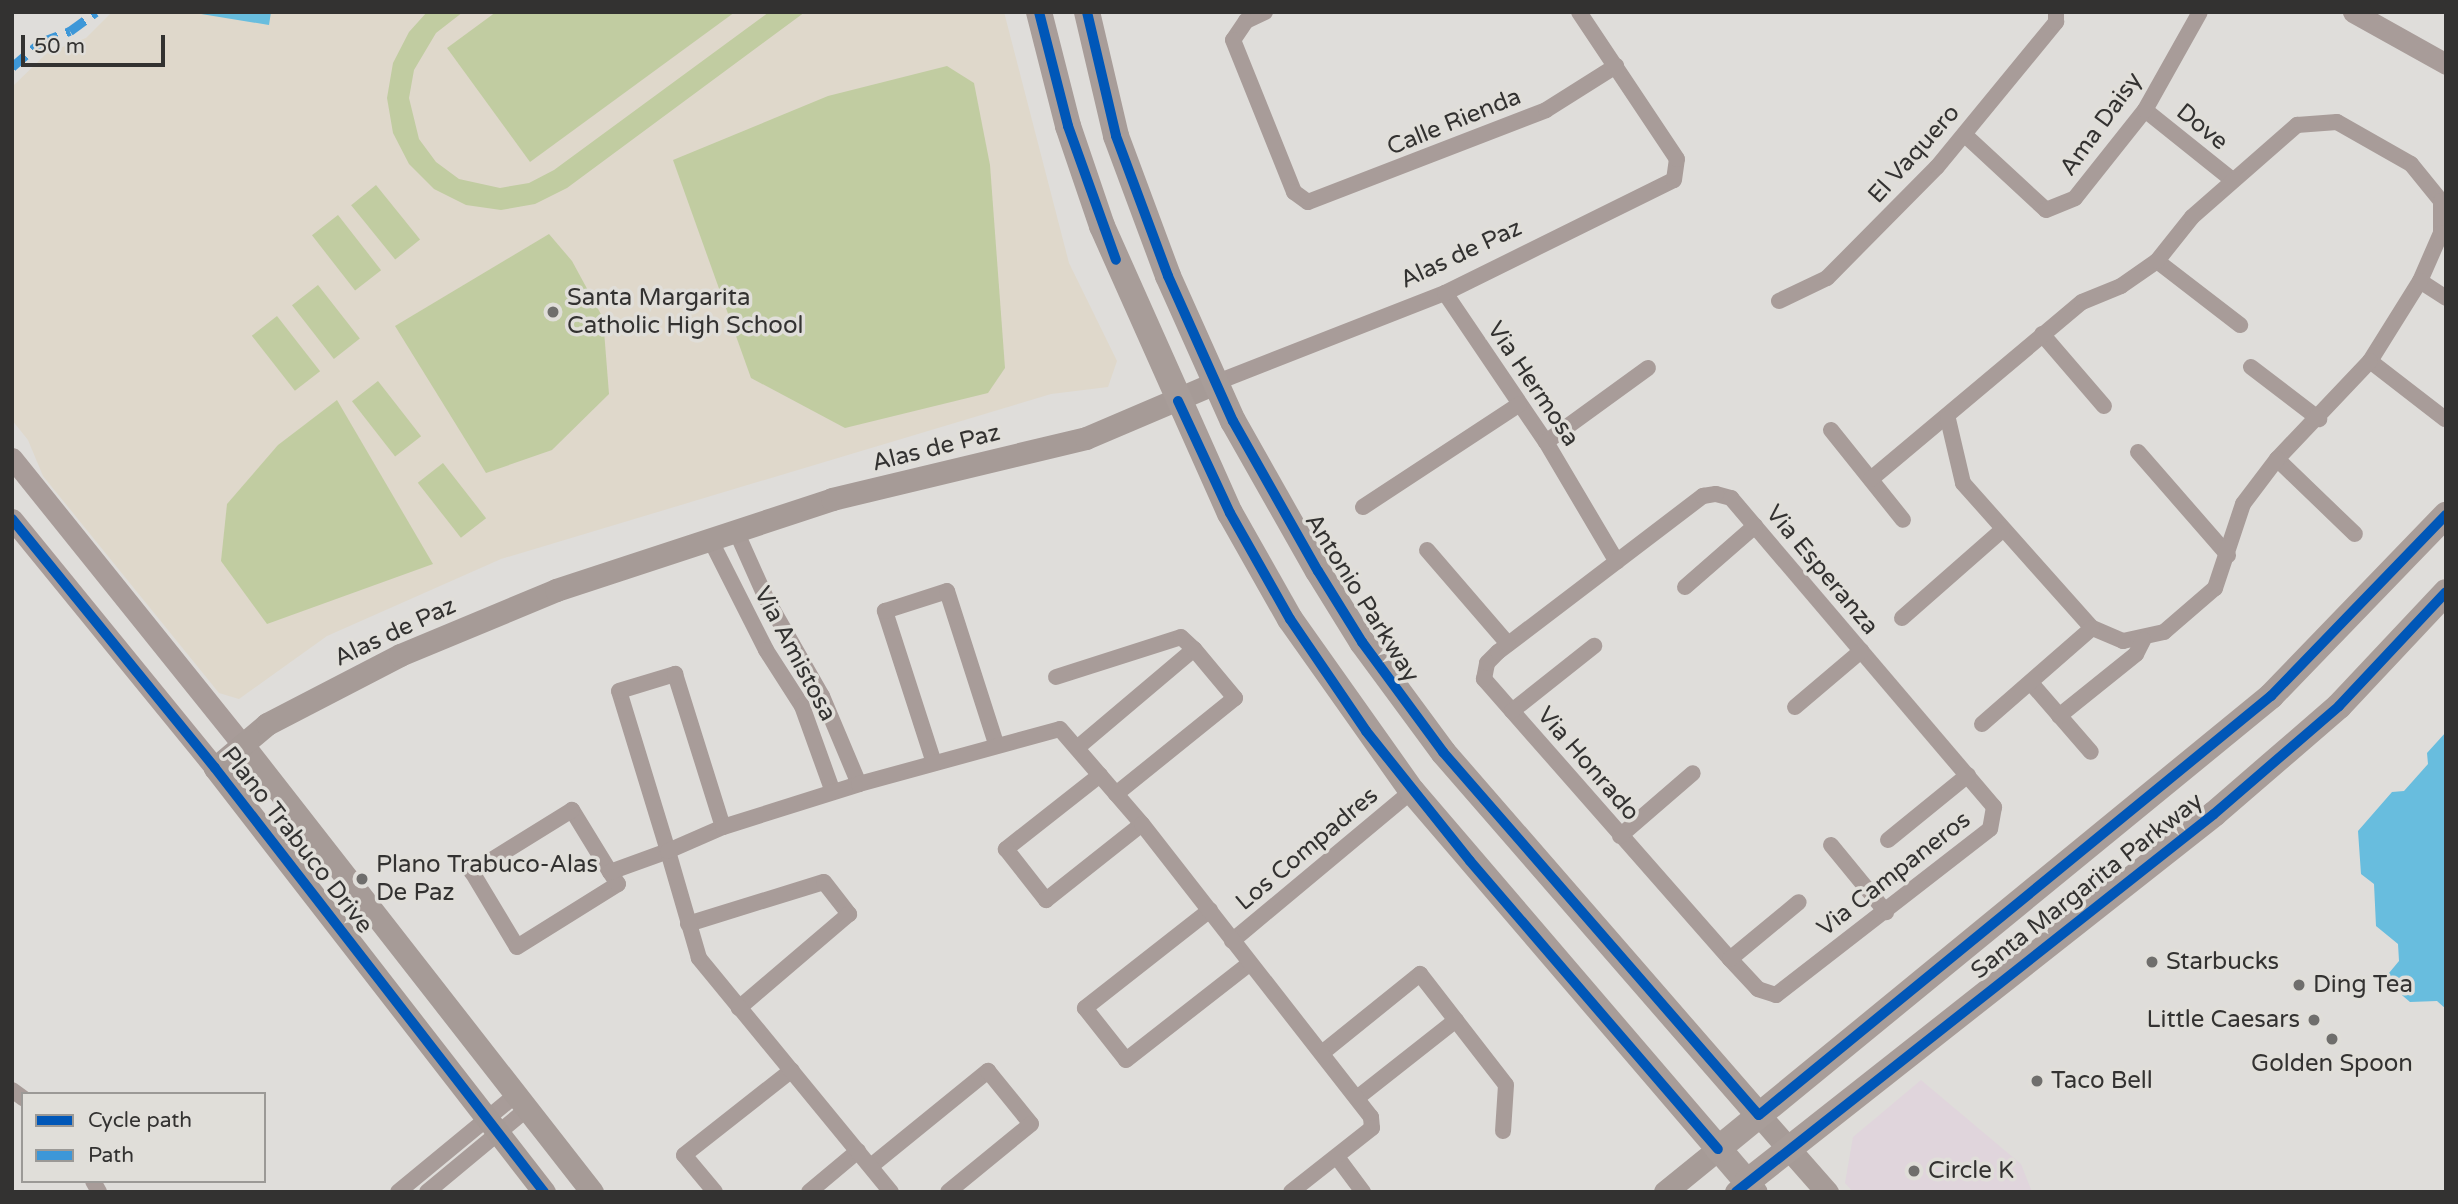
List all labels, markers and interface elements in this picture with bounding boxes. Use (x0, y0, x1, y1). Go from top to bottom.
scale bar (24, 21, 168, 65)
text: 50 m (34, 34, 85, 59)
street label: Ama Daisy (2054, 67, 2148, 181)
street label: Calle Rienda (1383, 82, 1525, 162)
street label: Dove (2170, 98, 2234, 156)
street label: El Vaquero (1862, 99, 1966, 209)
street label: Alas de Paz (1396, 213, 1526, 295)
place label: Santa Margarita Catholic High School (567, 284, 803, 340)
marker: Santa Margarita Catholic High School (545, 304, 561, 320)
street label: Via Hermosa (1481, 316, 1585, 452)
street label: Alas de Paz (869, 418, 1003, 478)
street label: Via Esperanza (1759, 499, 1885, 641)
street label: Antonio Parkway (1299, 508, 1425, 688)
street label: Via Amistosa (748, 582, 842, 726)
street label: Alas de Paz (330, 591, 460, 673)
street label: Via Honrado (1531, 701, 1645, 827)
street label: Plano Trabuco Drive (215, 741, 379, 939)
street label: Los Compadres (1230, 781, 1384, 917)
street label: Santa Margarita Parkway (1965, 787, 2209, 985)
street label: Via Campaneros (1812, 805, 1976, 943)
place label: Plano Trabuco-Alas De Paz (376, 851, 598, 907)
marker: Plano Trabuco-Alas De Paz (354, 871, 370, 887)
place label: Starbucks (2166, 948, 2279, 976)
marker: Starbucks (2144, 954, 2160, 970)
place label: Ding Tea (2313, 971, 2413, 999)
marker: Ding Tea (2291, 977, 2307, 993)
place label: Little Caesars (2147, 1006, 2300, 1034)
marker: Little Caesars (2306, 1012, 2322, 1028)
marker: Golden Spoon (2324, 1031, 2340, 1047)
place label: Golden Spoon (2251, 1050, 2413, 1078)
place label: Taco Bell (2051, 1067, 2153, 1095)
marker: Taco Bell (2029, 1073, 2045, 1089)
legend (21, 1092, 266, 1183)
text: Cycle path (88, 1108, 192, 1133)
text: Path (88, 1143, 134, 1168)
place label: Circle K (1928, 1157, 2014, 1185)
marker: Circle K (1906, 1163, 1922, 1179)

